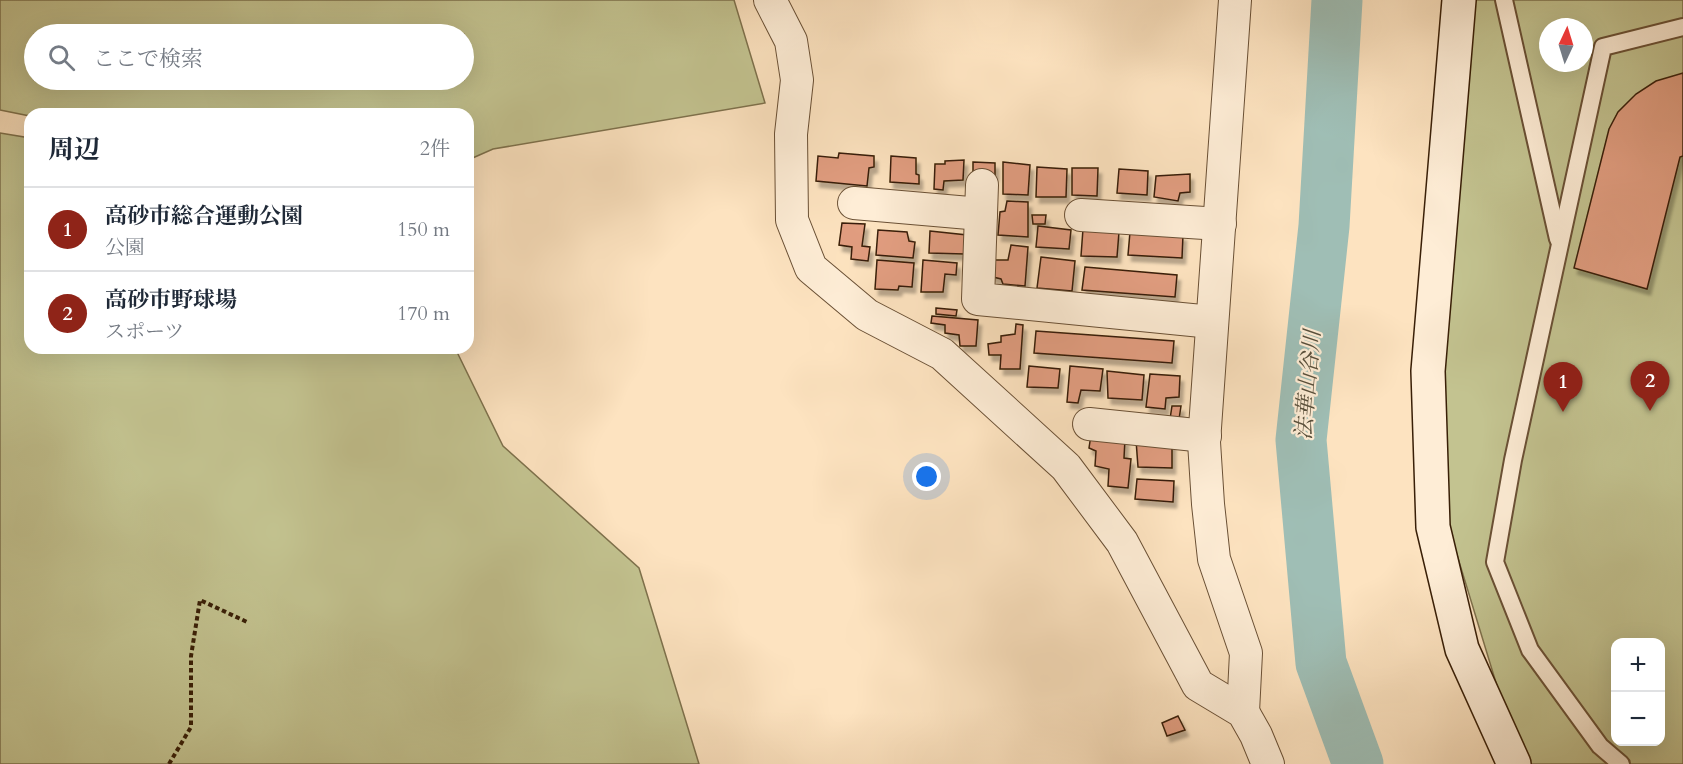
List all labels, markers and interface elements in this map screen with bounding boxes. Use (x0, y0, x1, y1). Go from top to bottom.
north arrow (1539, 18, 1593, 72)
search box (24, 24, 474, 90)
icon: search (45, 41, 78, 74)
text: ここで検索 (93, 44, 203, 74)
text: 周辺 (48, 132, 100, 167)
text: 2件 (420, 135, 450, 162)
text: 高砂市総合運動公園 (105, 201, 303, 231)
text: 1 (62, 216, 73, 243)
text: 150 m (397, 216, 450, 243)
text: 公園 (105, 234, 145, 261)
text: 高砂市野球場 (105, 285, 237, 315)
text: 2 (62, 300, 73, 327)
text: 170 m (397, 300, 450, 327)
text: スポーツ (105, 318, 184, 345)
water label: 法華山谷川 (1288, 327, 1328, 441)
pin: 1 (1544, 362, 1582, 412)
pin: 2 (1630, 362, 1670, 411)
your location (912, 462, 941, 491)
map controls (1611, 638, 1665, 746)
button: + (1611, 638, 1665, 692)
button: − (1611, 692, 1665, 746)

